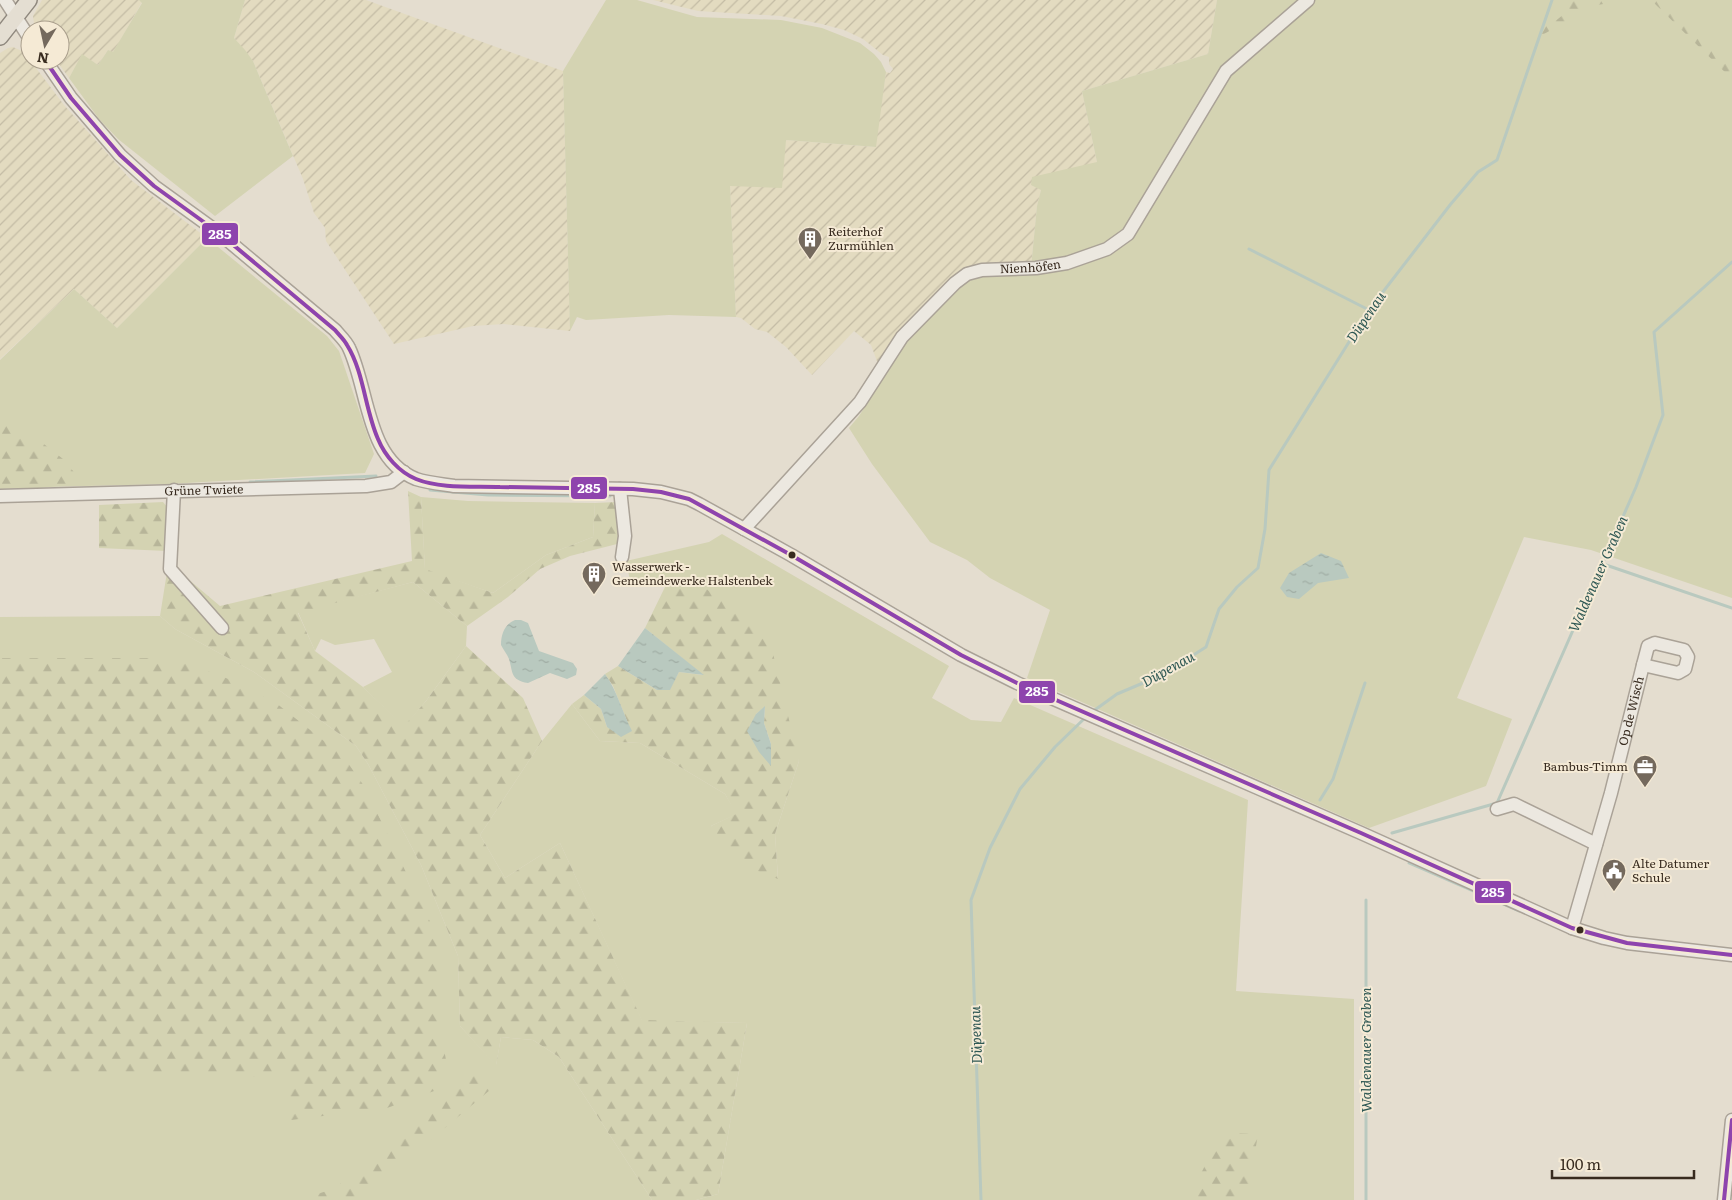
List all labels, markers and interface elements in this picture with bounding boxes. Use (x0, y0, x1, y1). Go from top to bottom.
north arrow (20, 20, 70, 70)
text: N (35, 48, 50, 70)
line badge: 285 (201, 222, 239, 246)
place label: Reiterhof Zurmühlen (828, 222, 894, 254)
text: 285 (208, 223, 232, 243)
building icon: Reiterhof Zurmühlen (797, 226, 823, 260)
street label: Nienhöfen (999, 254, 1062, 277)
water label: Düpenau (1341, 286, 1390, 346)
line badge: 285 (570, 476, 608, 500)
text: 285 (577, 477, 601, 497)
street label: Grüne Twiete (164, 479, 244, 500)
water label: Waldenauer Graben (1563, 512, 1632, 635)
unlabelled marker (787, 550, 797, 560)
place label: Wasserwerk - Gemeindewerke Halstenbek (612, 557, 773, 589)
building icon: Wasserwerk - Gemeindewerke Halstenbek (581, 561, 607, 595)
water label: Düpenau (1137, 645, 1198, 691)
street label: Op de Wisch (1613, 674, 1648, 747)
line badge: 285 (1018, 680, 1056, 704)
text: 285 (1025, 680, 1049, 700)
office icon: Bambus-Timm (1632, 754, 1658, 788)
place label: Bambus-Timm (1543, 757, 1628, 775)
place label: Alte Datumer Schule (1632, 854, 1709, 886)
public building icon: Alte Datumer Schule (1601, 858, 1627, 892)
line badge: 285 (1474, 880, 1512, 904)
text: 285 (1481, 881, 1505, 901)
unlabelled marker (1575, 925, 1585, 935)
water label: Waldenauer Graben (1355, 987, 1375, 1113)
water label: Düpenau (964, 1005, 986, 1064)
scale bar (1552, 1148, 1694, 1180)
text: 100 m (1560, 1152, 1601, 1175)

